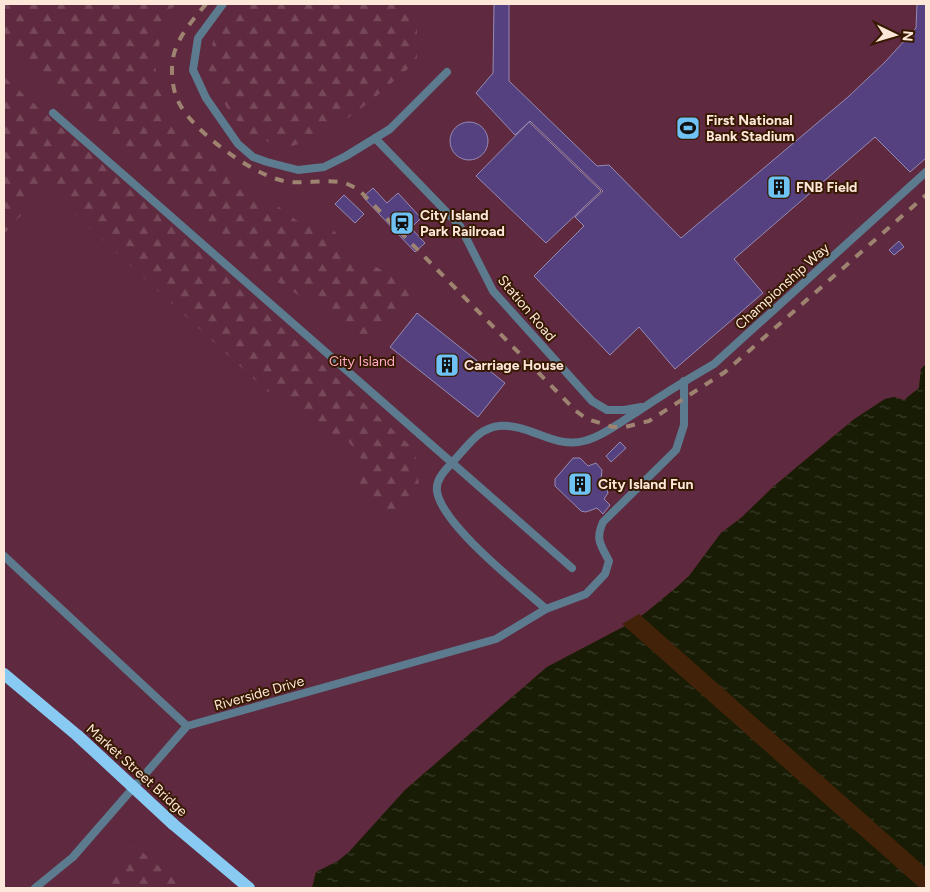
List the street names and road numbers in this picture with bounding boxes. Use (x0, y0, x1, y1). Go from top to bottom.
street label: Championship Way (732, 239, 833, 333)
street label: Station Road (494, 272, 559, 345)
street label: Riverside Drive (212, 672, 306, 714)
street label: Market Street Bridge (83, 721, 191, 820)

